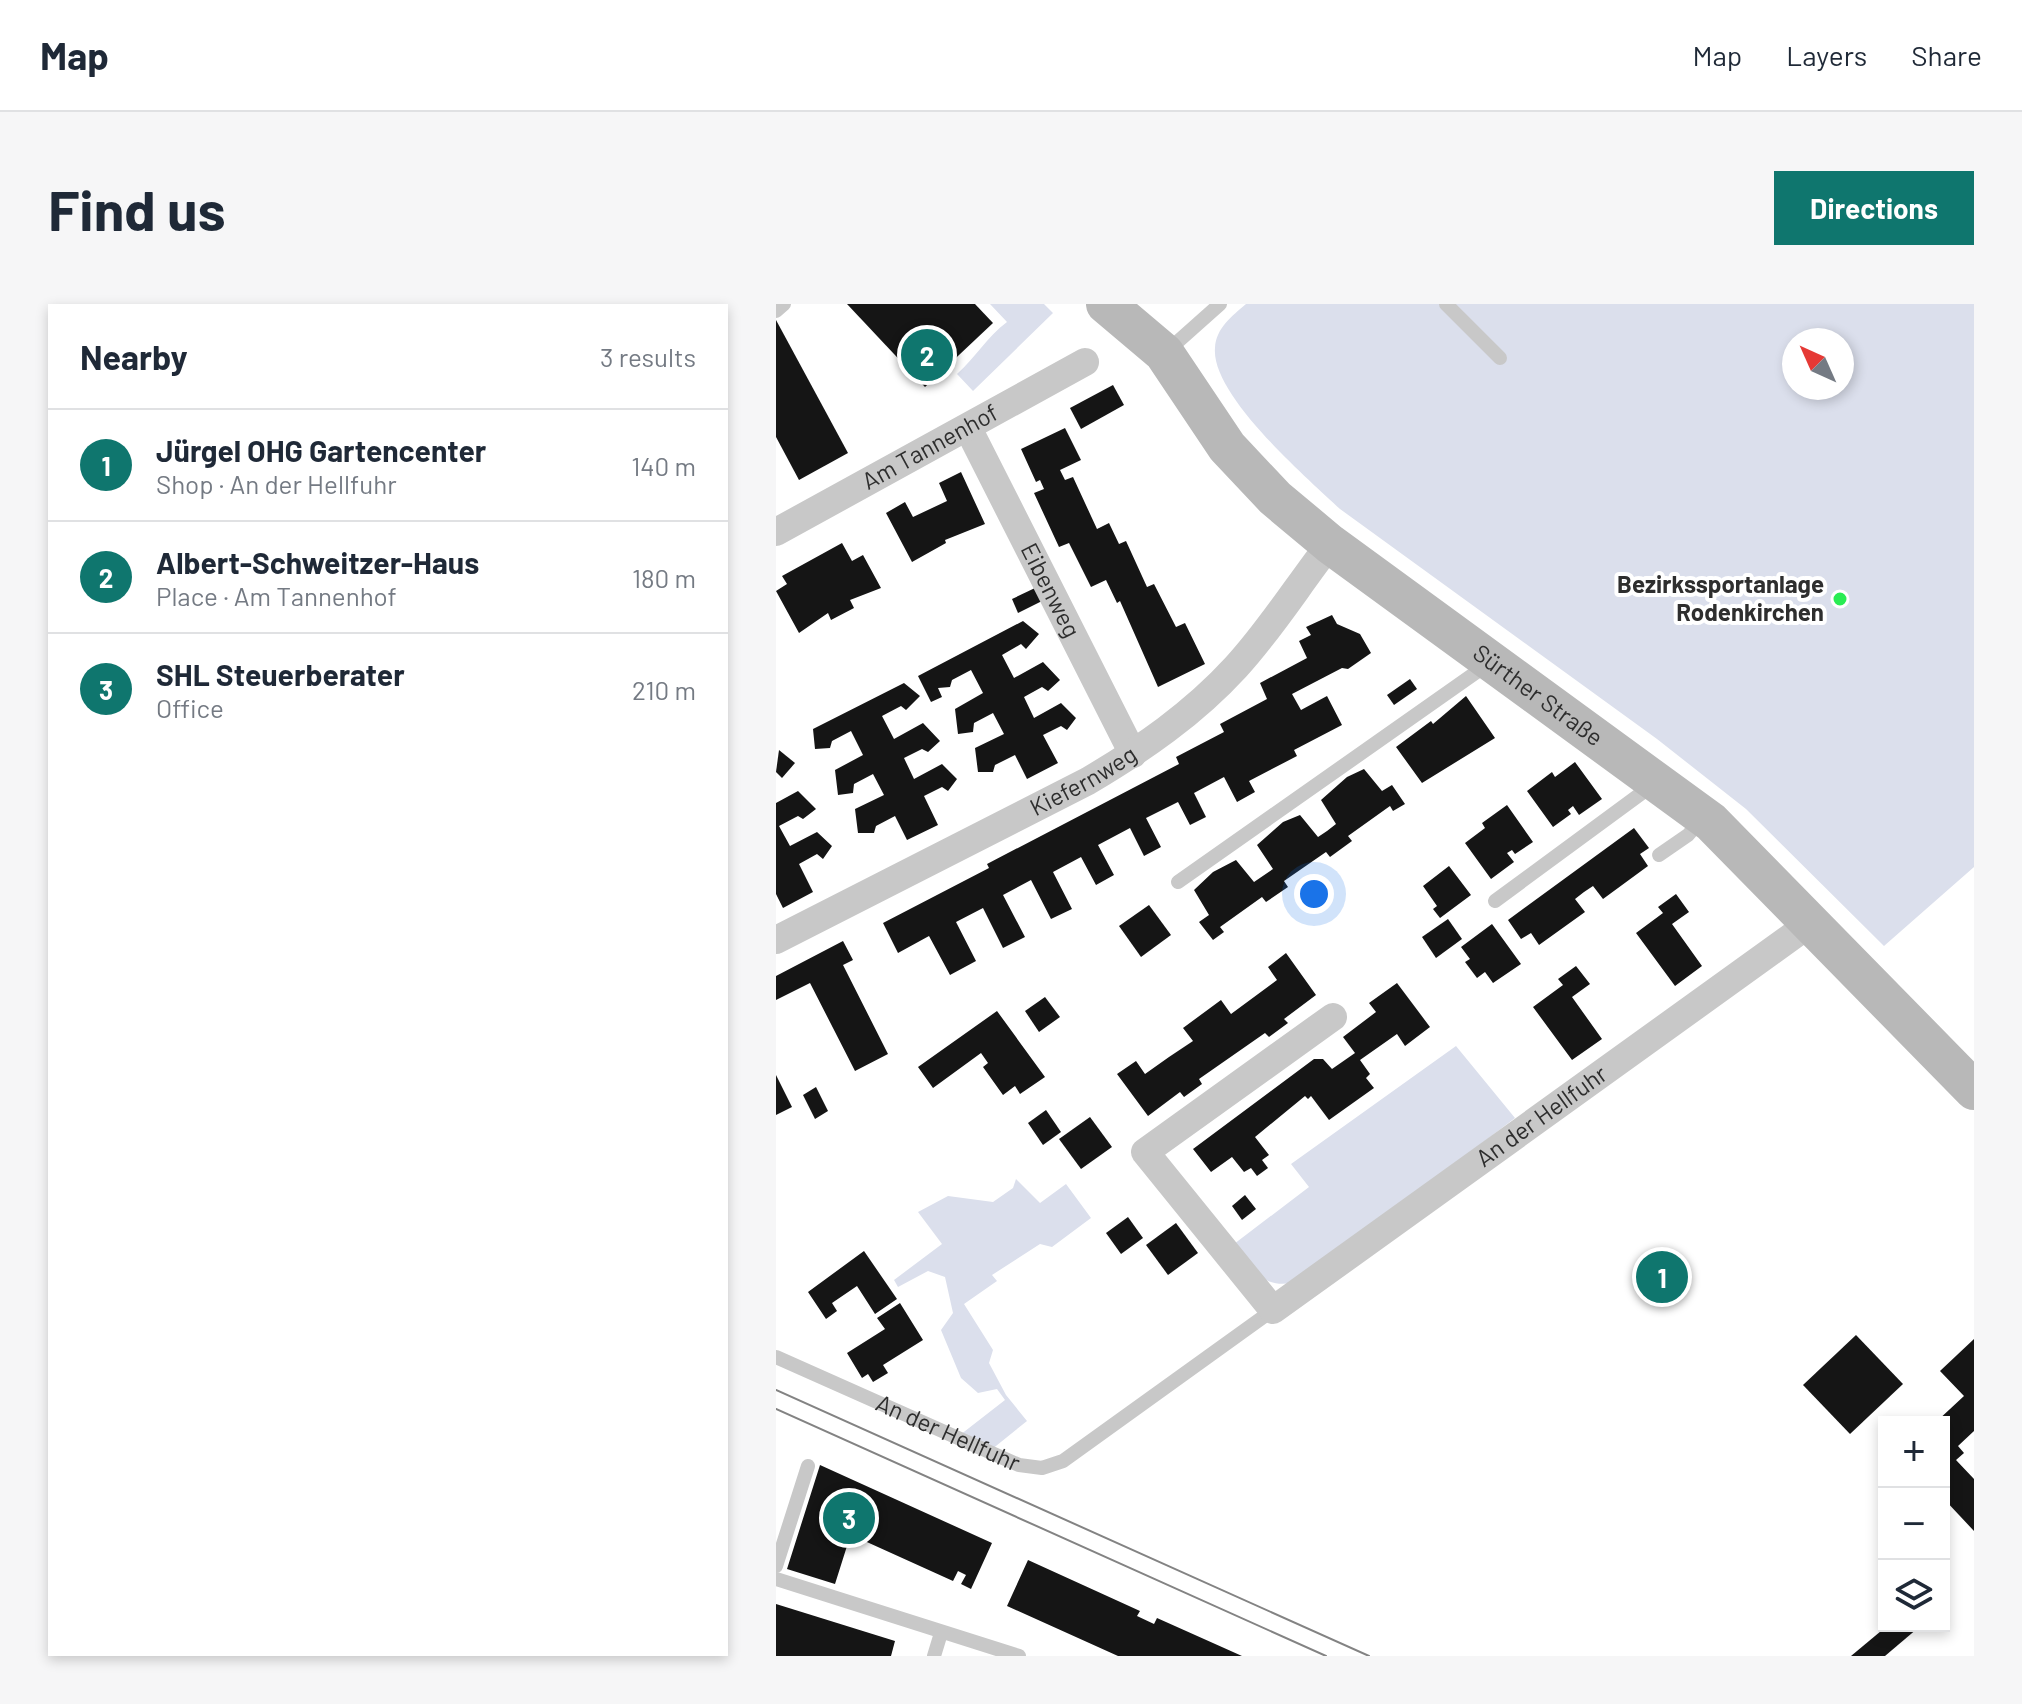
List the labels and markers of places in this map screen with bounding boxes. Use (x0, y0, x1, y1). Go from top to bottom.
pin: 2 (901, 325, 953, 385)
place label: Bezirkssportanlage Rodenkirchen (1617, 569, 1824, 626)
marker: Bezirkssportanlage Rodenkirchen (1831, 590, 1849, 608)
pin: 1 (1636, 1247, 1688, 1307)
pin: 3 (823, 1488, 875, 1548)

